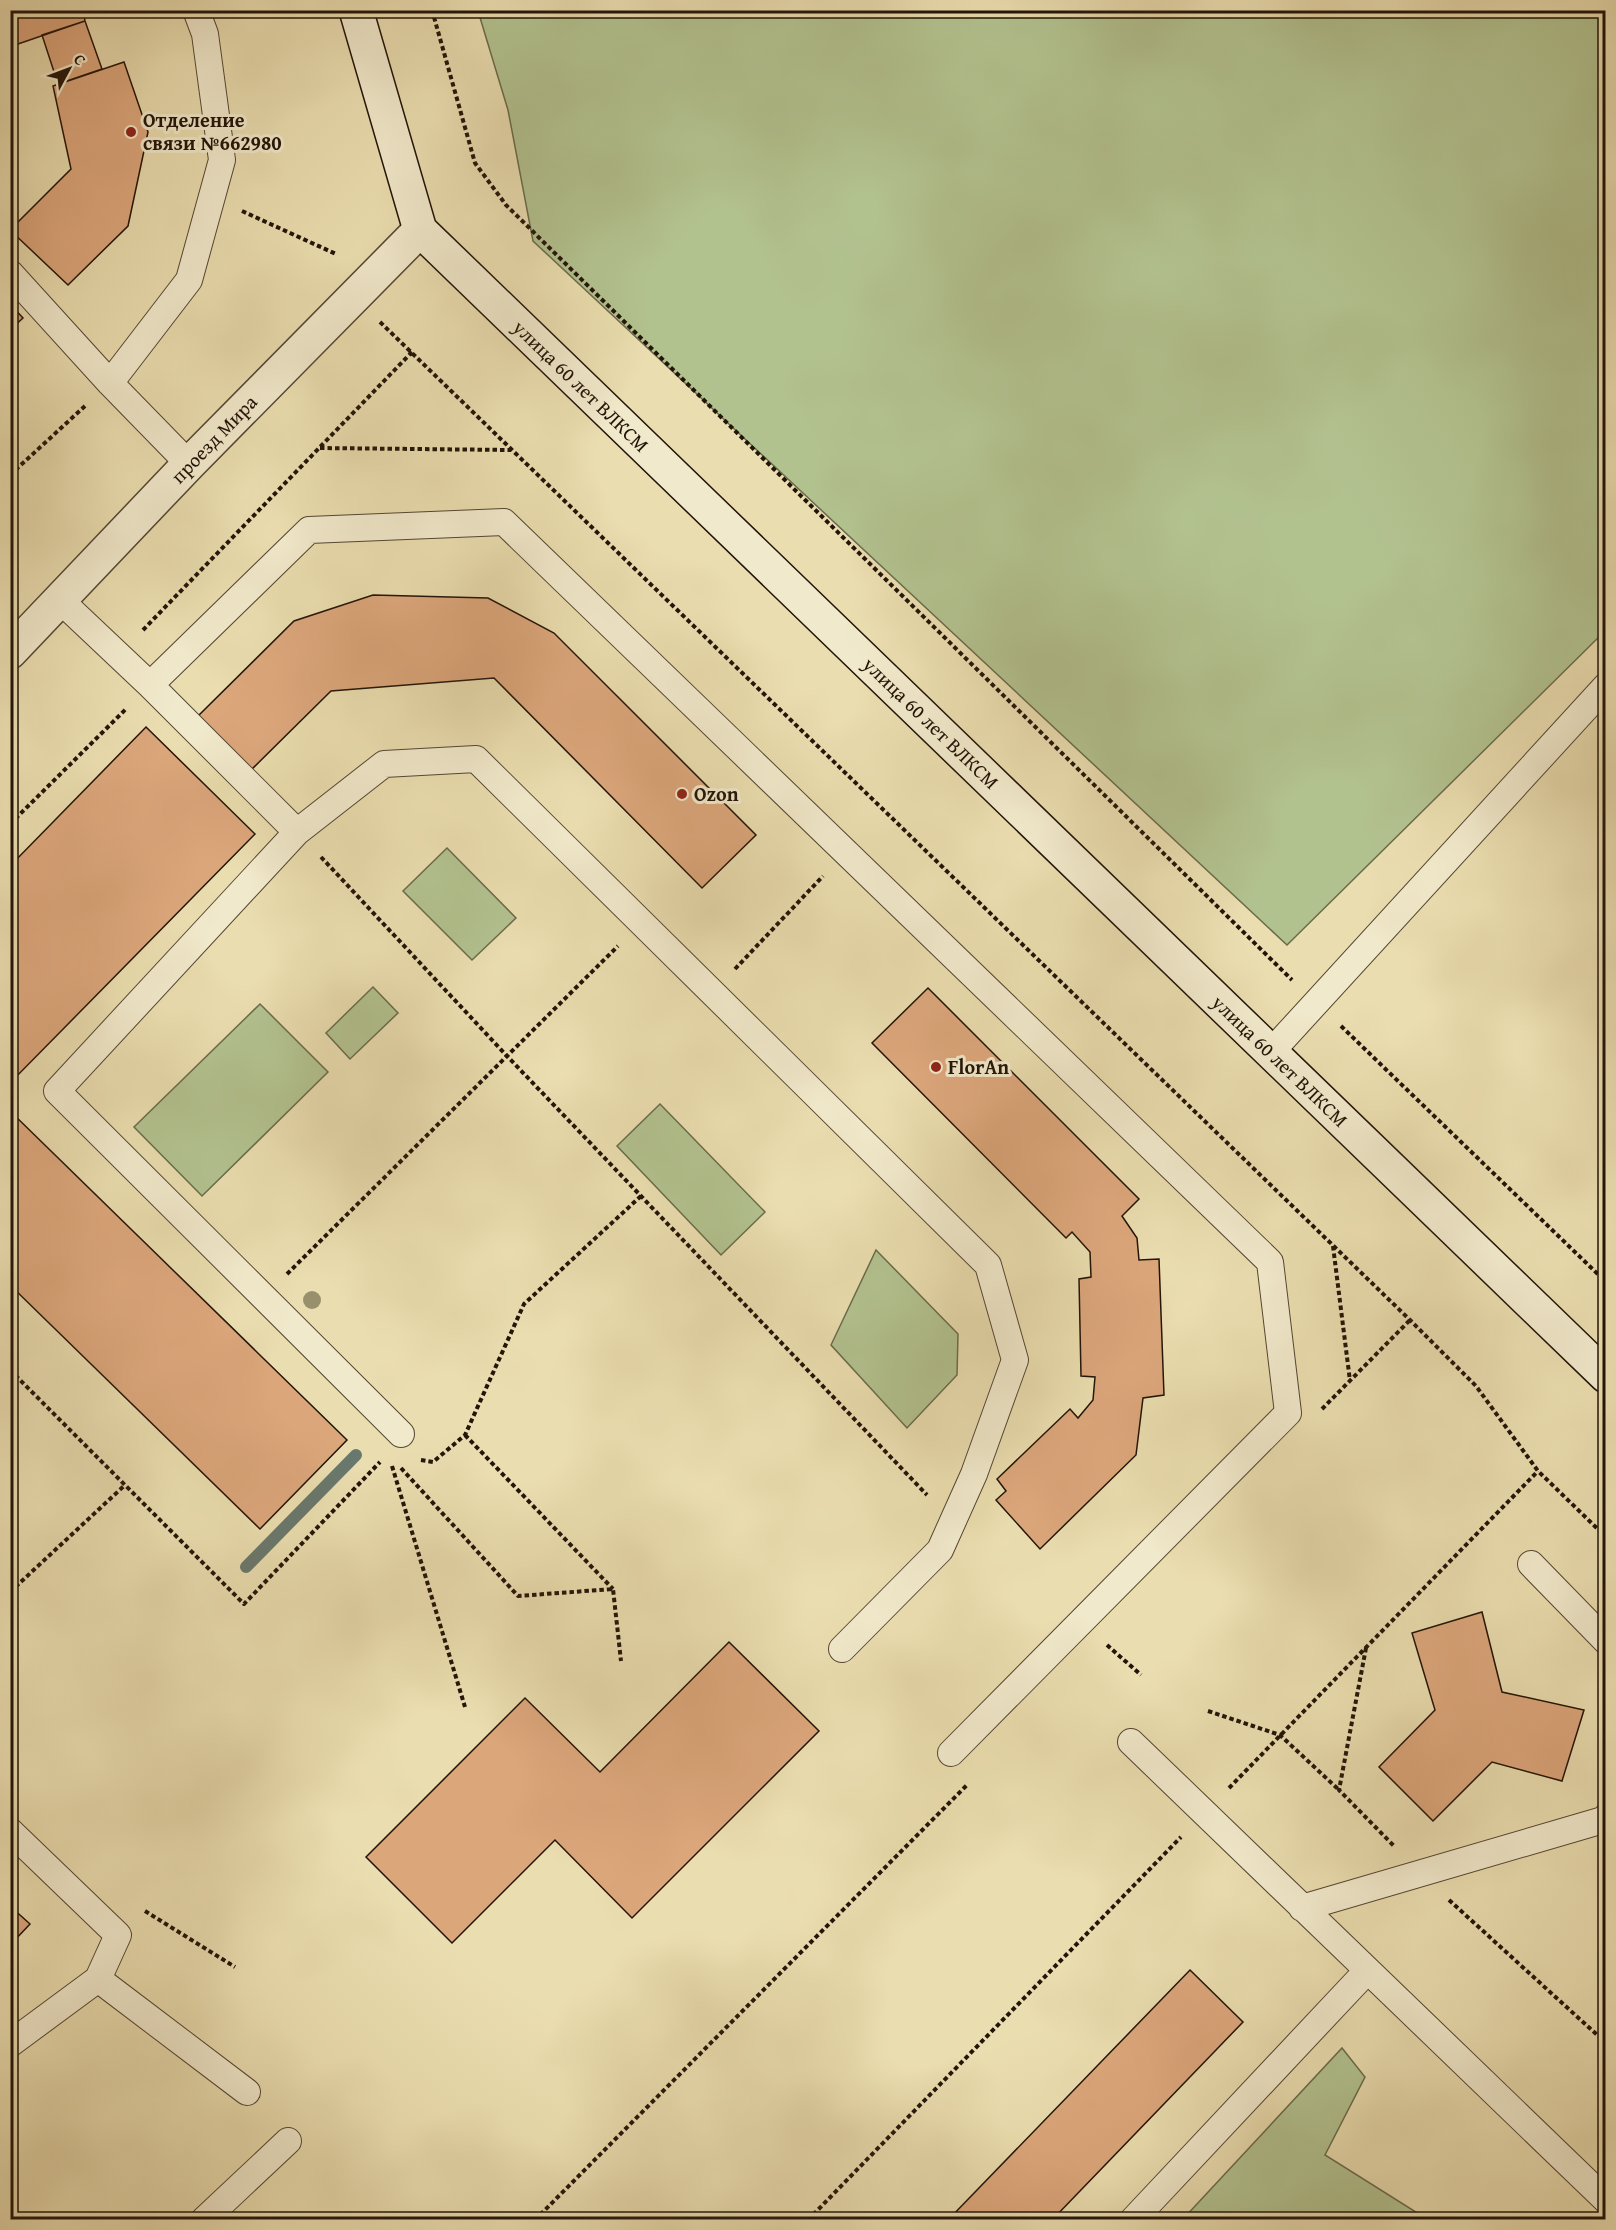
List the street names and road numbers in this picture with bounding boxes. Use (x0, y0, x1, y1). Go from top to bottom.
street label: улица 60 лет ВЛКСМ (506, 312, 656, 458)
street label: проезд Мира (164, 387, 264, 490)
street label: улица 60 лет ВЛКСМ (856, 649, 1006, 795)
street label: улица 60 лет ВЛКСМ (1205, 987, 1355, 1133)

